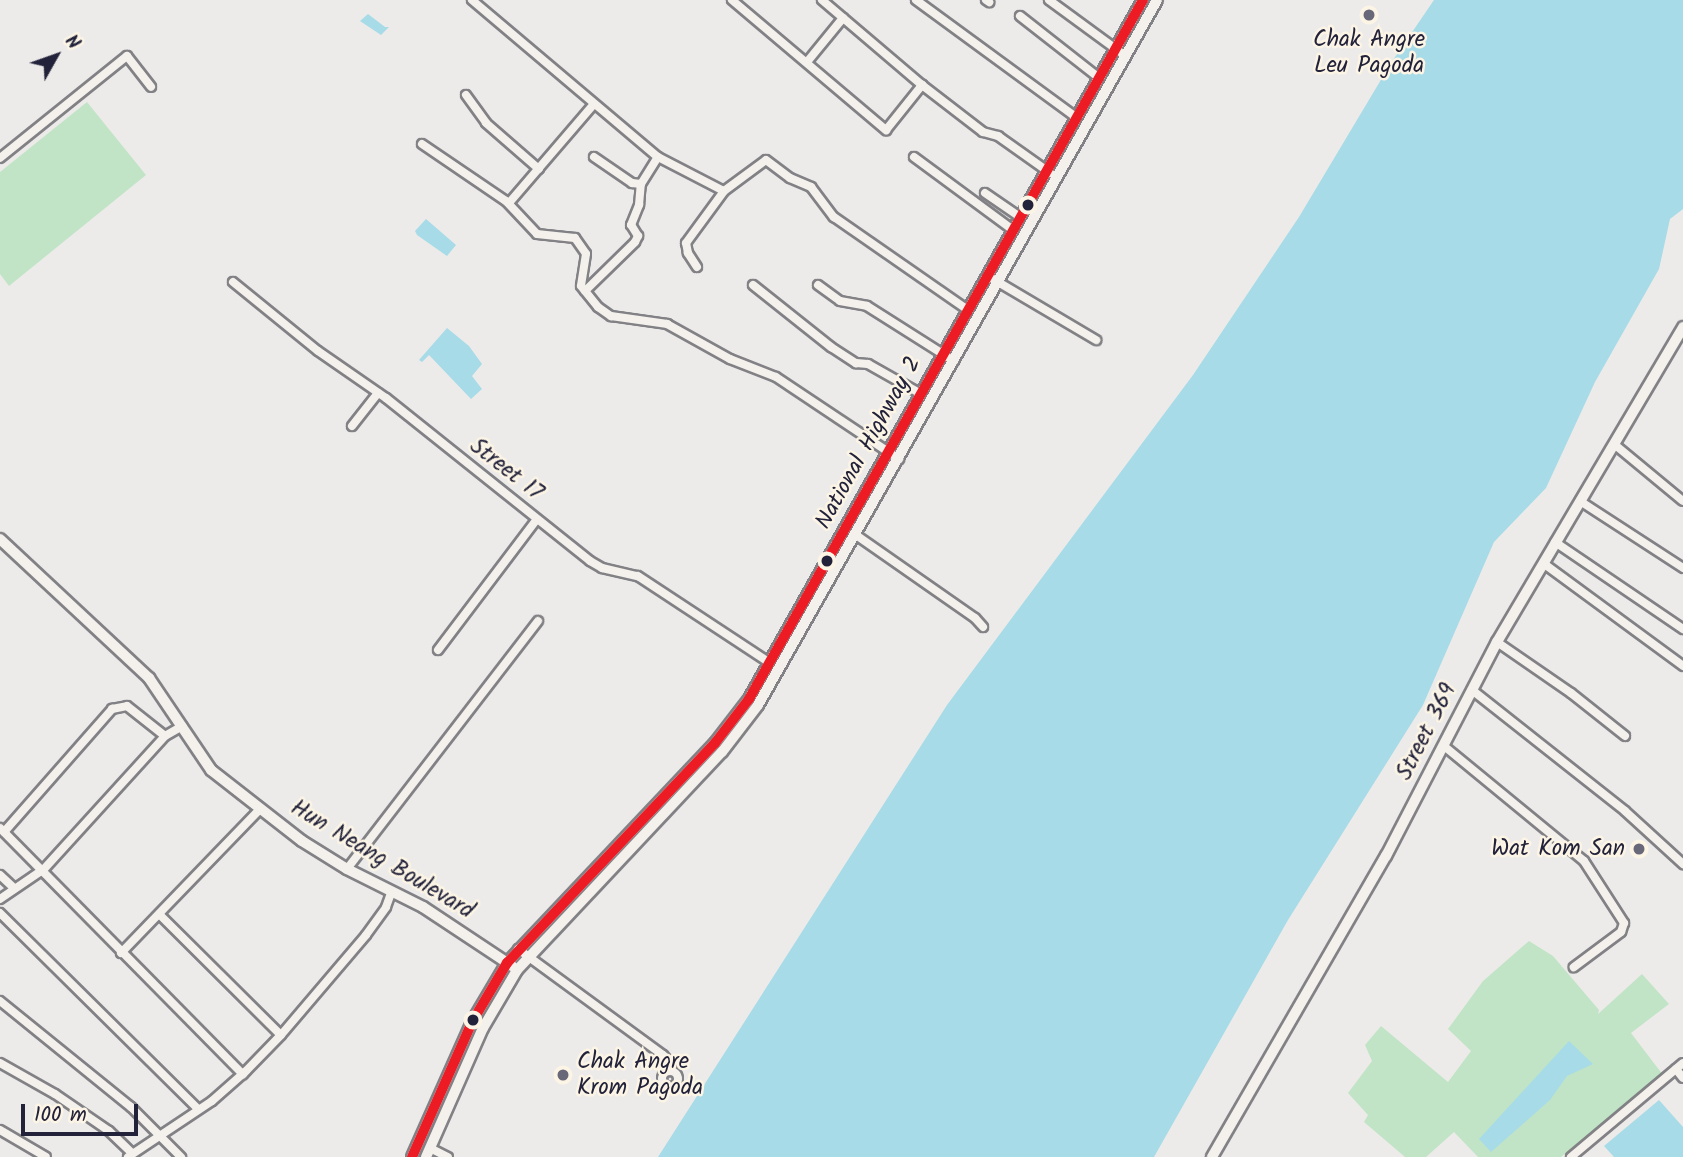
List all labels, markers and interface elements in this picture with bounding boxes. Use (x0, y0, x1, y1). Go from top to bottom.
marker: Chak Angre Leu Pagoda (1361, 7, 1377, 23)
north arrow (21, 21, 91, 91)
place label: Chak Angre Leu Pagoda (1313, 26, 1425, 80)
text: N (57, 28, 87, 57)
unlabelled marker (1021, 198, 1035, 212)
street label: National Highway 2 (810, 352, 928, 534)
street label: Street 17 (464, 433, 548, 507)
unlabelled marker (820, 554, 834, 568)
street label: Street 369 (1391, 679, 1463, 785)
street label: Hun Neang Boulevard (285, 794, 479, 926)
place label: Wat Kom San (1491, 835, 1625, 863)
marker: Wat Kom San (1631, 841, 1647, 857)
unlabelled marker (466, 1013, 480, 1027)
place label: Chak Angre Krom Pagoda (577, 1048, 703, 1102)
marker: Chak Angre Krom Pagoda (555, 1067, 571, 1083)
scale bar (24, 1090, 142, 1134)
text: 100 m (34, 1099, 87, 1132)

